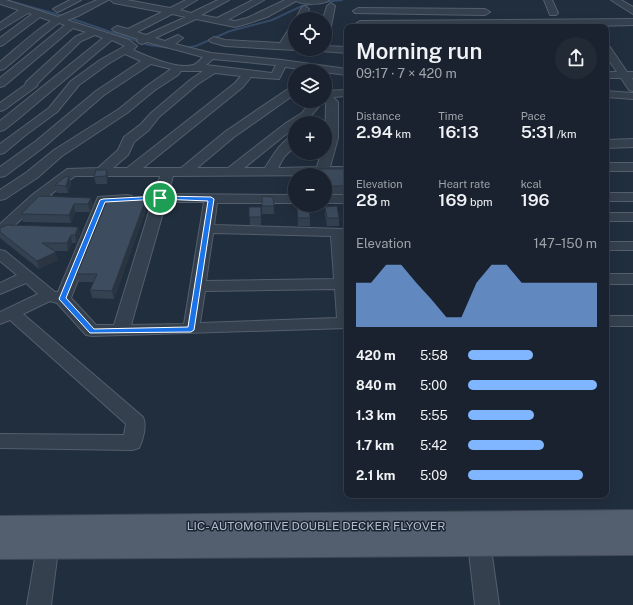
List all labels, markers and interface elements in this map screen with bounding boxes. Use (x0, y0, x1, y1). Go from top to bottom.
map controls (288, 12, 332, 212)
button: locate (288, 12, 332, 56)
button: share (555, 37, 597, 79)
text: Morning run (356, 38, 482, 64)
button: layers (288, 64, 332, 108)
text: 09:17 · 7 × 420 m (356, 66, 457, 81)
text: Distance (356, 110, 401, 122)
text: Time (438, 110, 463, 122)
text: Pace (521, 110, 546, 122)
button: + (288, 116, 332, 160)
text: 2.94 (356, 122, 393, 142)
text: 16:13 (438, 122, 479, 142)
text: 5:31 (521, 122, 554, 142)
text: km (393, 128, 411, 140)
text: /km (554, 128, 576, 140)
button: − (288, 168, 332, 212)
text: Elevation (356, 178, 403, 190)
text: Heart rate (438, 178, 490, 190)
text: kcal (521, 178, 542, 190)
pin (143, 181, 177, 215)
icon: arrive (149, 187, 171, 209)
text: 28 (356, 190, 378, 210)
text: 169 (438, 190, 467, 210)
text: 196 (521, 190, 550, 210)
text: m (378, 196, 390, 208)
text: bpm (467, 196, 493, 208)
text: Elevation (356, 236, 411, 251)
text: 147–150 m (534, 236, 597, 251)
text: 420 m (356, 348, 396, 363)
text: 5:58 (420, 348, 448, 363)
text: 840 m (356, 378, 396, 393)
text: 5:00 (420, 378, 447, 393)
text: 1.3 km (356, 408, 396, 423)
text: 5:55 (420, 408, 448, 423)
text: 1.7 km (356, 438, 394, 453)
text: 5:42 (420, 438, 447, 453)
text: 2.1 km (356, 468, 395, 483)
text: 5:09 (420, 468, 447, 483)
street label: LIC- AUTOMOTIVE DOUBLE DECKER FLYOVER (187, 519, 445, 533)

